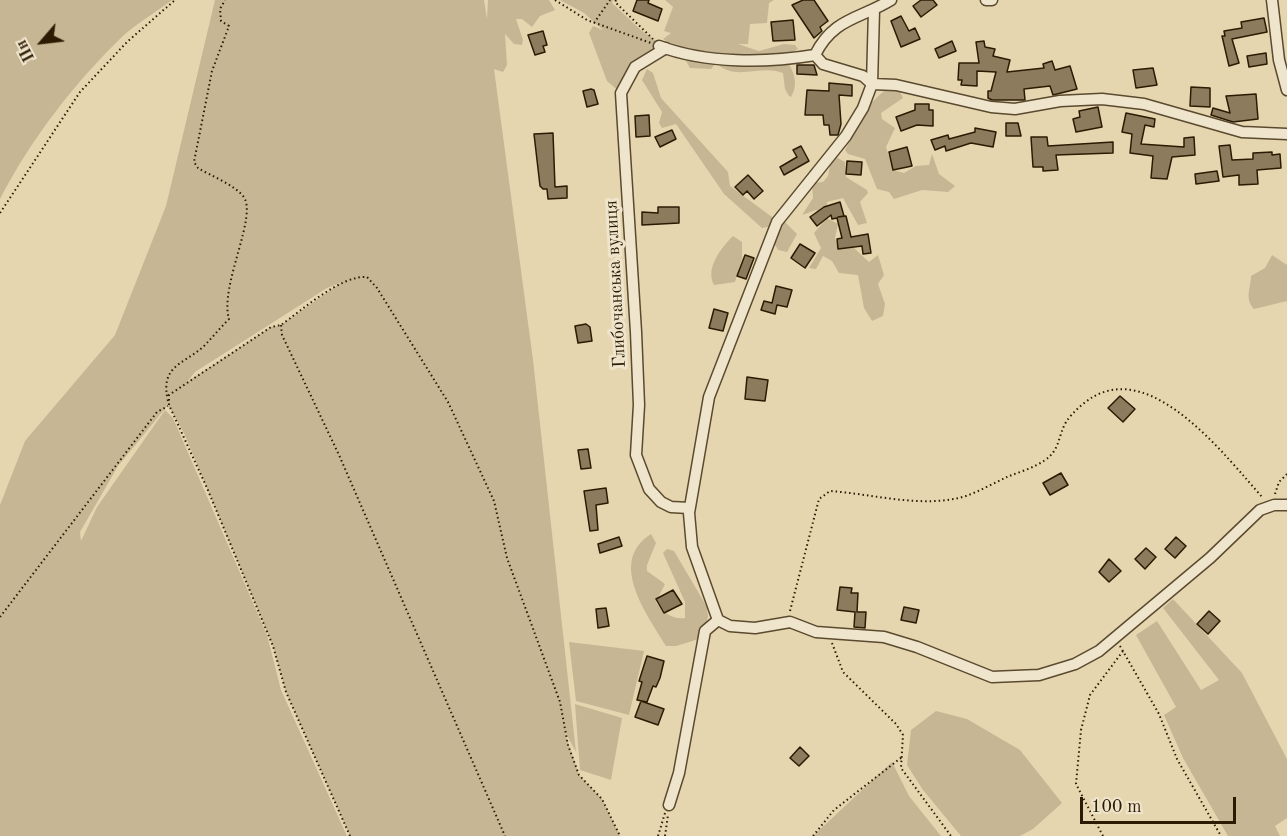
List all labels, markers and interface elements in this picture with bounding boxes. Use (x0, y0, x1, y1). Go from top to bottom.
north arrow (12, 12, 72, 72)
text: Пн (14, 37, 38, 64)
street label: Глибочанська вулиця (601, 200, 631, 368)
scale bar (1083, 785, 1239, 823)
text: 100 m (1091, 798, 1142, 816)

